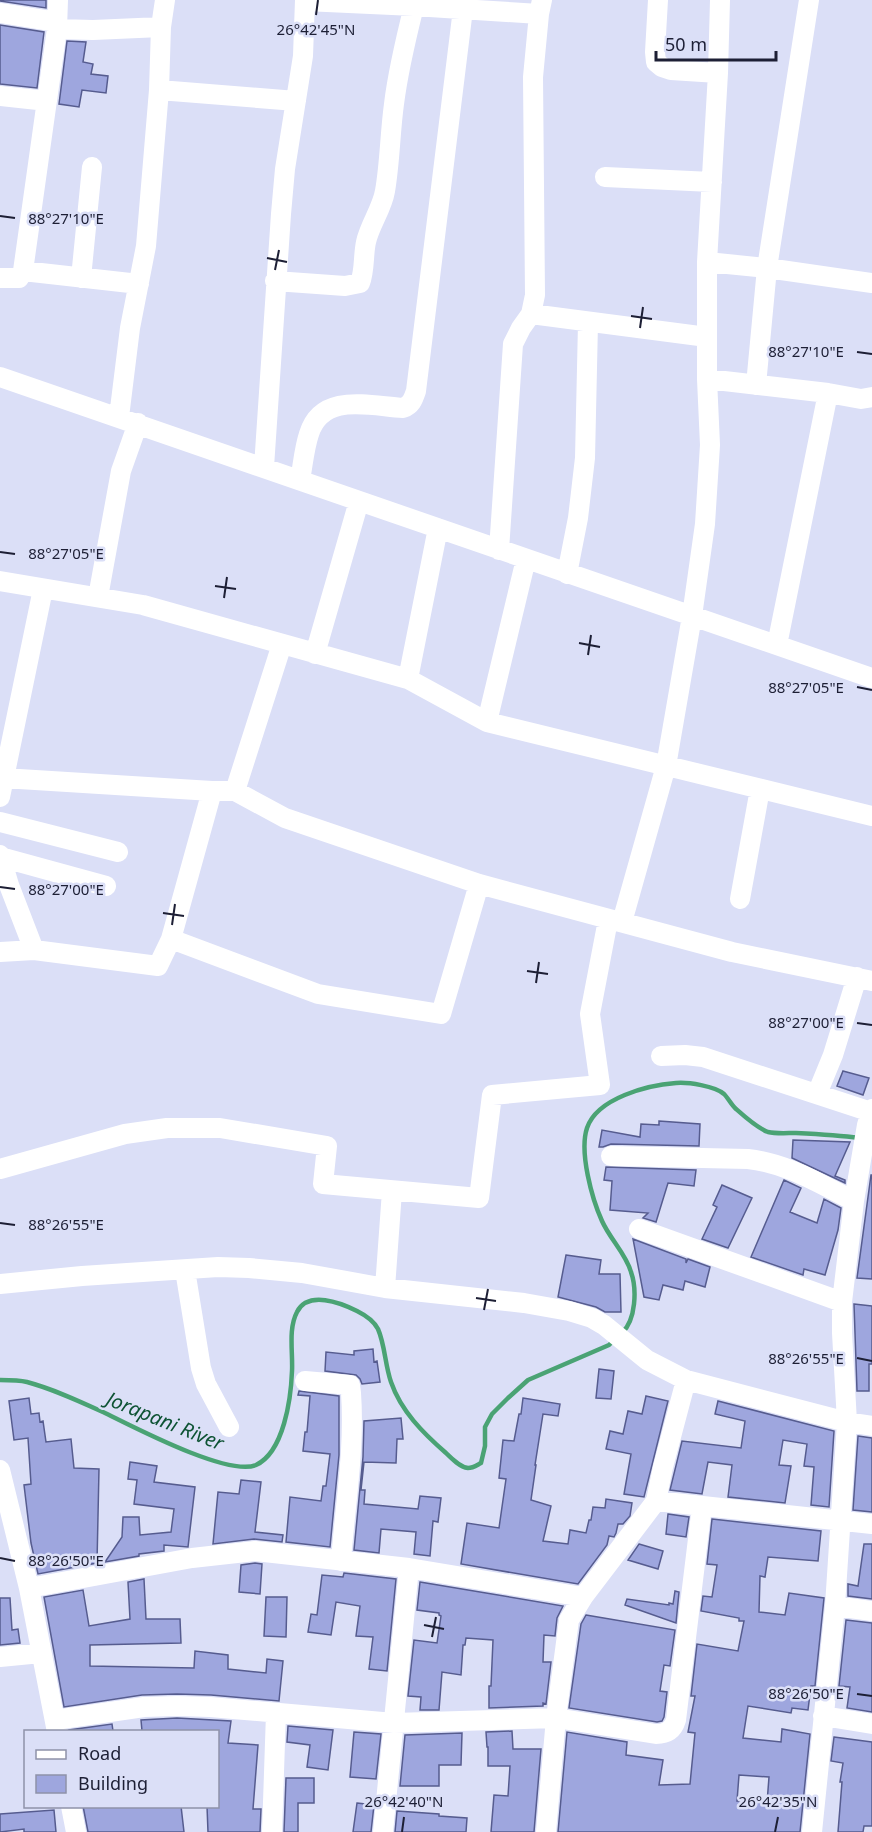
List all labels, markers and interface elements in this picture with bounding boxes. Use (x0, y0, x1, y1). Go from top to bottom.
text: 26°42'45"N (277, 19, 355, 39)
scale bar (656, 24, 776, 62)
text: 50 m (665, 32, 707, 56)
text: 88°27'10"E (28, 208, 104, 228)
text: 88°27'10"E (768, 341, 844, 361)
text: 88°27'05"E (28, 543, 104, 563)
text: 88°27'05"E (768, 677, 844, 697)
text: 88°27'00"E (28, 879, 104, 899)
text: 88°27'00"E (768, 1012, 844, 1032)
text: 88°26'55"E (28, 1214, 104, 1234)
text: 88°26'55"E (768, 1348, 844, 1368)
water label: Jorapani River (99, 1383, 229, 1457)
text: 88°26'50"E (28, 1550, 104, 1570)
text: 88°26'50"E (768, 1683, 844, 1703)
legend (24, 1730, 219, 1808)
text: Road (78, 1741, 121, 1765)
text: Building (78, 1771, 148, 1795)
text: 26°42'40"N (365, 1791, 443, 1811)
text: 26°42'35"N (739, 1791, 817, 1811)

